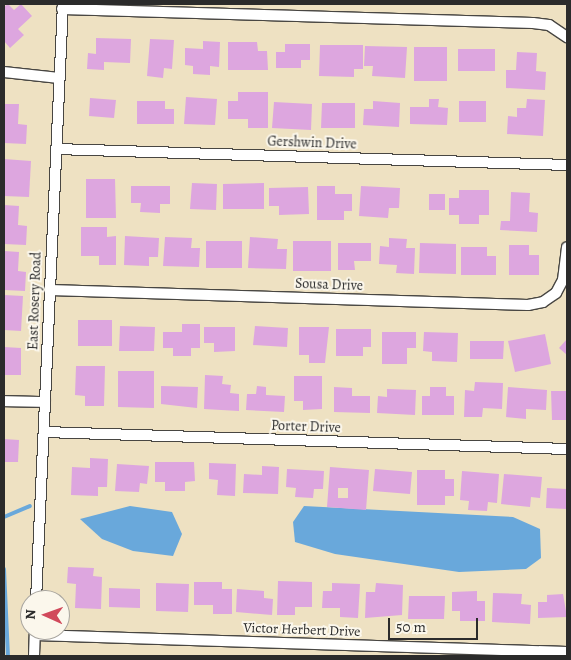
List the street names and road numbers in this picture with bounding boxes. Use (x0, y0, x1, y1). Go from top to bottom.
street label: Gershwin Drive (267, 133, 357, 153)
street label: East Rosery Road (25, 252, 45, 350)
street label: Sousa Drive (295, 275, 363, 295)
street label: Porter Drive (271, 417, 341, 437)
street label: Victor Herbert Drive (243, 620, 361, 640)

